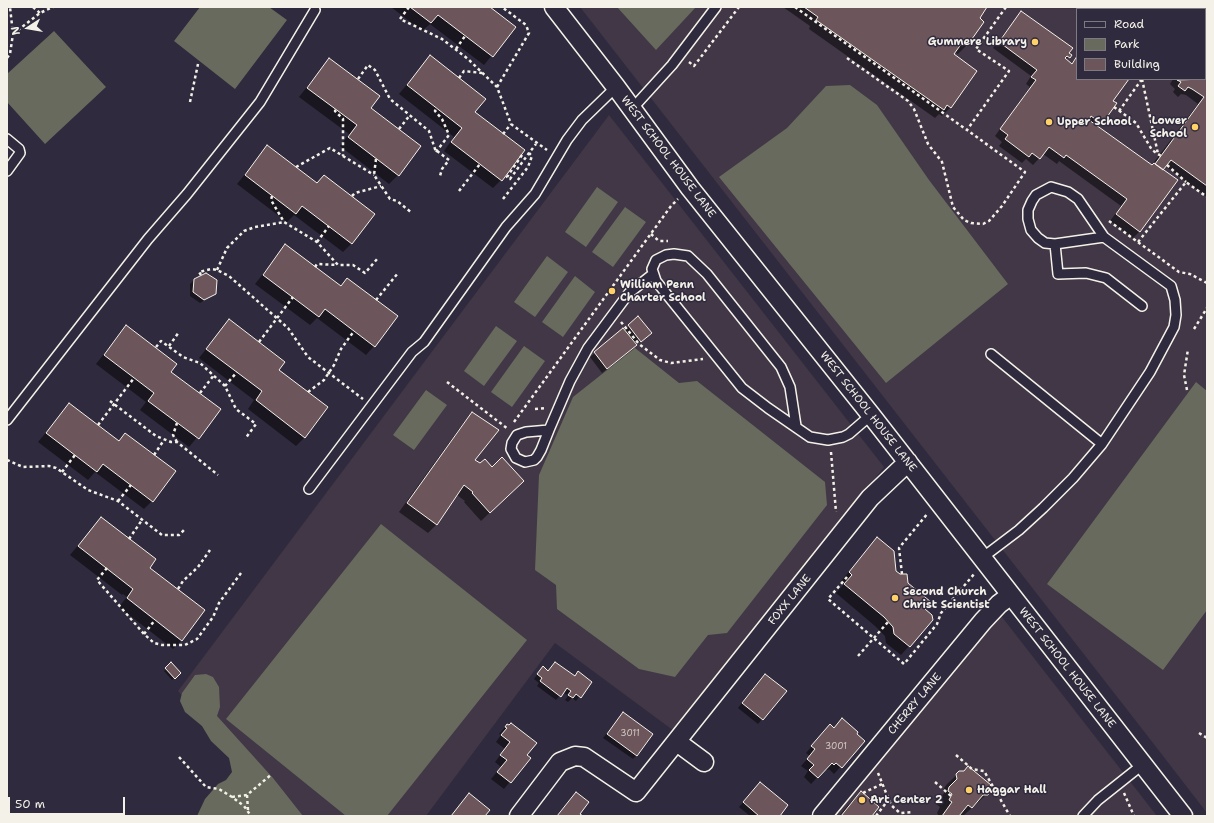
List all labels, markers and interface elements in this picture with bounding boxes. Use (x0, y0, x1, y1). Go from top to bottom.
north arrow (8, 8, 48, 48)
legend (1076, 8, 1206, 80)
text: Road (1114, 16, 1144, 32)
text: N (8, 25, 24, 36)
place label: Gummere Library (928, 35, 1027, 49)
text: Park (1114, 36, 1140, 52)
marker: Gummere Library (1030, 37, 1040, 47)
text: Building (1114, 56, 1160, 72)
street label: WEST SCHOOL HOUSE LANE (618, 93, 718, 221)
place label: Lower School (1150, 114, 1187, 140)
place label: Upper School (1057, 115, 1132, 129)
marker: Upper School (1044, 117, 1054, 127)
marker: Lower School (1190, 122, 1200, 132)
place label: William Penn Charter School (620, 278, 706, 304)
marker: William Penn Charter School (607, 286, 617, 296)
street label: WEST SCHOOL HOUSE LANE (817, 349, 919, 475)
street label: FOXX LANE (766, 572, 814, 628)
place label: Second Church Christ Scientist (903, 585, 989, 611)
marker: Second Church Christ Scientist (890, 593, 900, 603)
street label: WEST SCHOOL HOUSE LANE (1016, 605, 1118, 731)
street label: CHERRY LANE (886, 671, 944, 737)
house number: 3011 (620, 729, 640, 739)
house number: 3001 (825, 742, 847, 752)
place label: Haggar Hall (977, 783, 1047, 797)
marker: Haggar Hall (964, 785, 974, 795)
scale bar (10, 789, 127, 815)
place label: Art Center 2 (870, 793, 943, 807)
marker: Art Center 2 (857, 795, 867, 805)
text: 50 m (15, 796, 45, 812)

